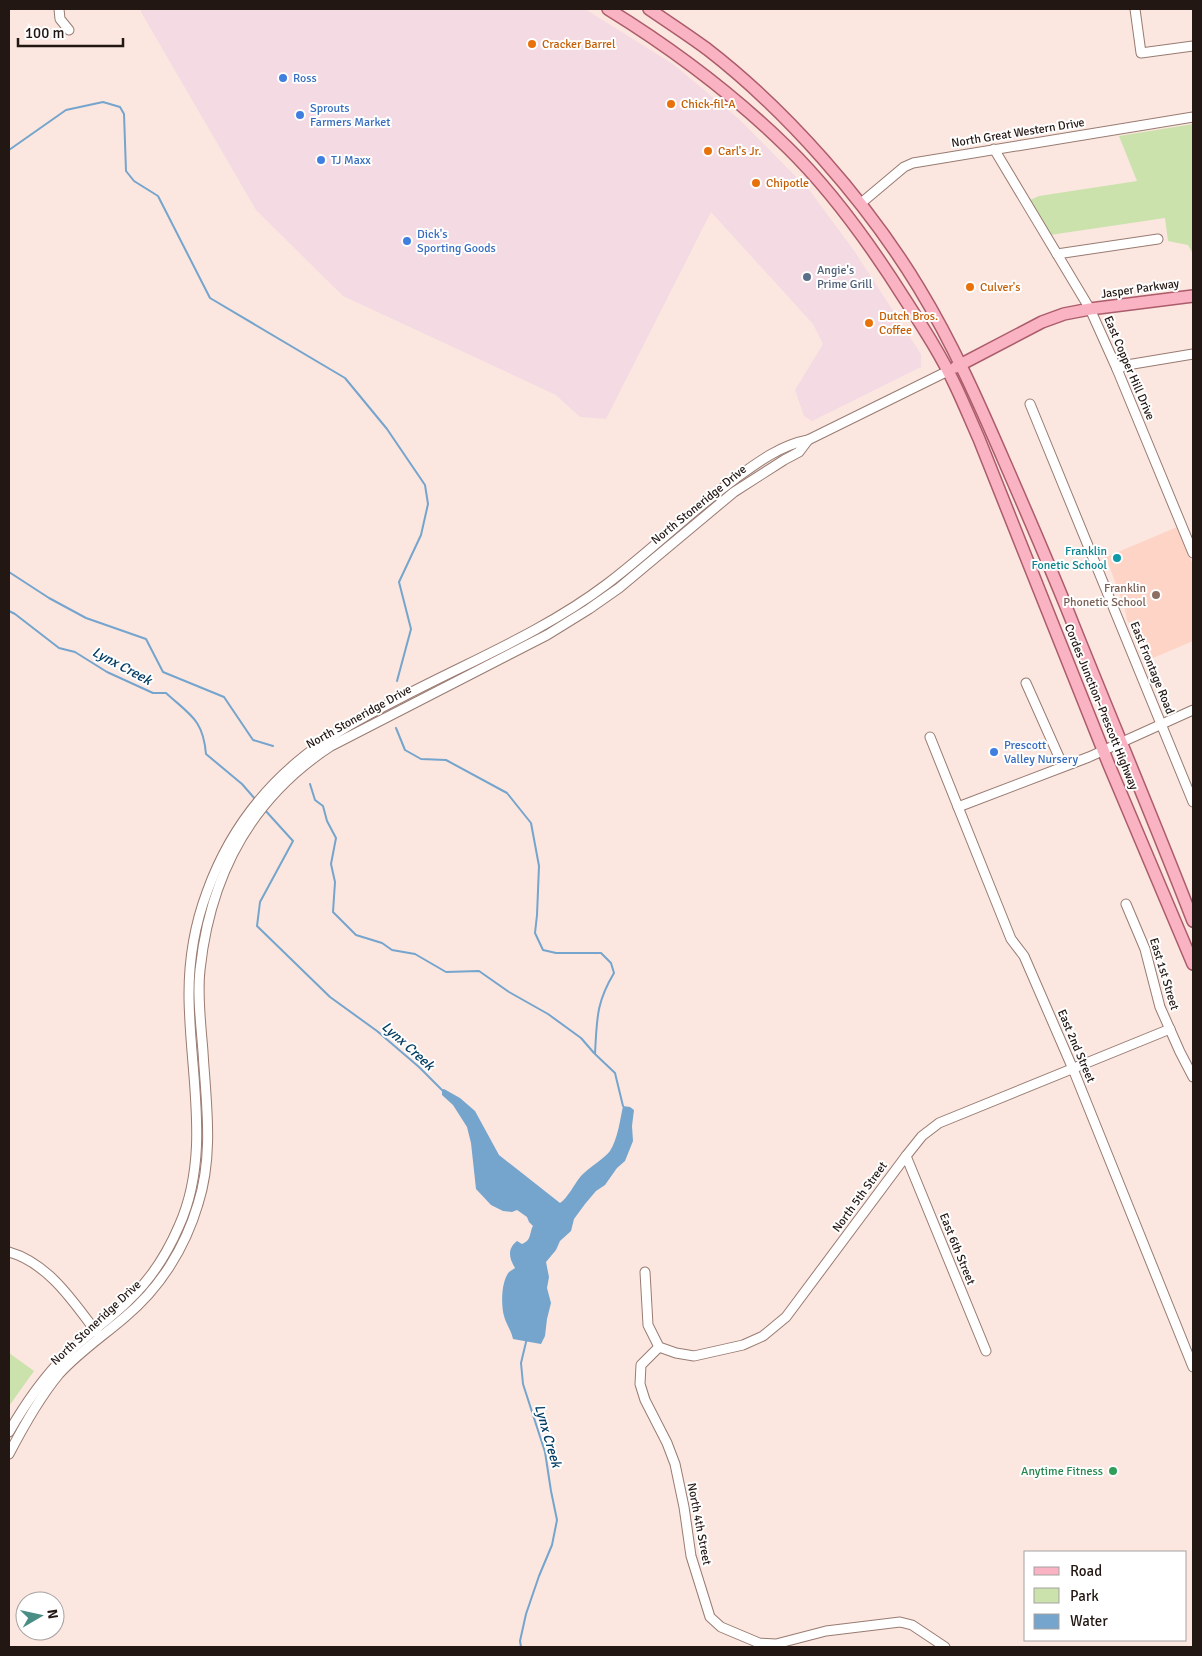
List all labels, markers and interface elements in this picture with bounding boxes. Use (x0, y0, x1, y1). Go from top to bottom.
scale bar (18, 15, 122, 47)
text: 100 m (25, 24, 65, 42)
place label: Cracker Barrel (542, 37, 616, 52)
marker: Cracker Barrel (526, 38, 538, 50)
place label: Ross (293, 71, 317, 86)
marker: Ross (277, 72, 289, 84)
place label: Chick-fil-A (681, 97, 736, 112)
marker: Chick-fil-A (665, 98, 677, 110)
place label: Sprouts Farmers Market (310, 101, 390, 130)
marker: Sprouts Farmers Market (294, 109, 306, 121)
street label: North Great Western Drive (950, 115, 1086, 151)
place label: Carl's Jr. (718, 144, 761, 159)
marker: Carl's Jr. (702, 145, 714, 157)
place label: TJ Maxx (331, 153, 371, 168)
marker: TJ Maxx (315, 154, 327, 166)
place label: Chipotle (766, 176, 809, 191)
marker: Chipotle (750, 177, 762, 189)
place label: Dick's Sporting Goods (417, 227, 496, 256)
marker: Dick's Sporting Goods (401, 235, 413, 247)
place label: Angie's Prime Grill (817, 263, 873, 292)
marker: Angie's Prime Grill (801, 271, 813, 283)
street label: Jasper Parkway (1100, 276, 1181, 302)
place label: Culver's (980, 280, 1021, 295)
marker: Culver's (964, 281, 976, 293)
place label: Dutch Bros. Coffee (879, 309, 938, 338)
street label: East Copper Hill Drive (1100, 314, 1158, 422)
marker: Dutch Bros. Coffee (863, 317, 875, 329)
street label: North Stoneridge Drive (648, 462, 750, 548)
place label: Franklin Fonetic School (1032, 544, 1107, 573)
marker: Franklin Fonetic School (1111, 552, 1123, 564)
place label: Franklin Phonetic School (1063, 581, 1146, 610)
marker: Franklin Phonetic School (1150, 589, 1162, 601)
street label: East Frontage Road (1127, 619, 1177, 717)
street label: Cordes Junction–Prescott Highway (1061, 622, 1141, 793)
water label: Lynx Creek (89, 643, 156, 690)
street label: North Stoneridge Drive (304, 682, 414, 752)
place label: Prescott Valley Nursery (1004, 738, 1079, 767)
marker: Prescott Valley Nursery (988, 746, 1000, 758)
street label: East 1st Street (1146, 936, 1182, 1012)
street label: East 2nd Street (1054, 1007, 1098, 1085)
water label: Lynx Creek (378, 1018, 439, 1075)
street label: North 5th Street (829, 1159, 891, 1235)
street label: East 6th Street (936, 1211, 978, 1287)
street label: North Stoneridge Drive (48, 1277, 144, 1369)
water label: Lynx Creek (531, 1403, 566, 1471)
place label: Anytime Fitness (1021, 1464, 1103, 1479)
marker: Anytime Fitness (1107, 1465, 1119, 1477)
street label: North 4th Street (684, 1482, 714, 1566)
legend (1024, 1551, 1187, 1641)
text: Road (1070, 1562, 1102, 1580)
text: Park (1070, 1587, 1099, 1605)
north arrow (15, 1591, 65, 1641)
text: N (43, 1608, 62, 1620)
text: Water (1070, 1612, 1108, 1630)

